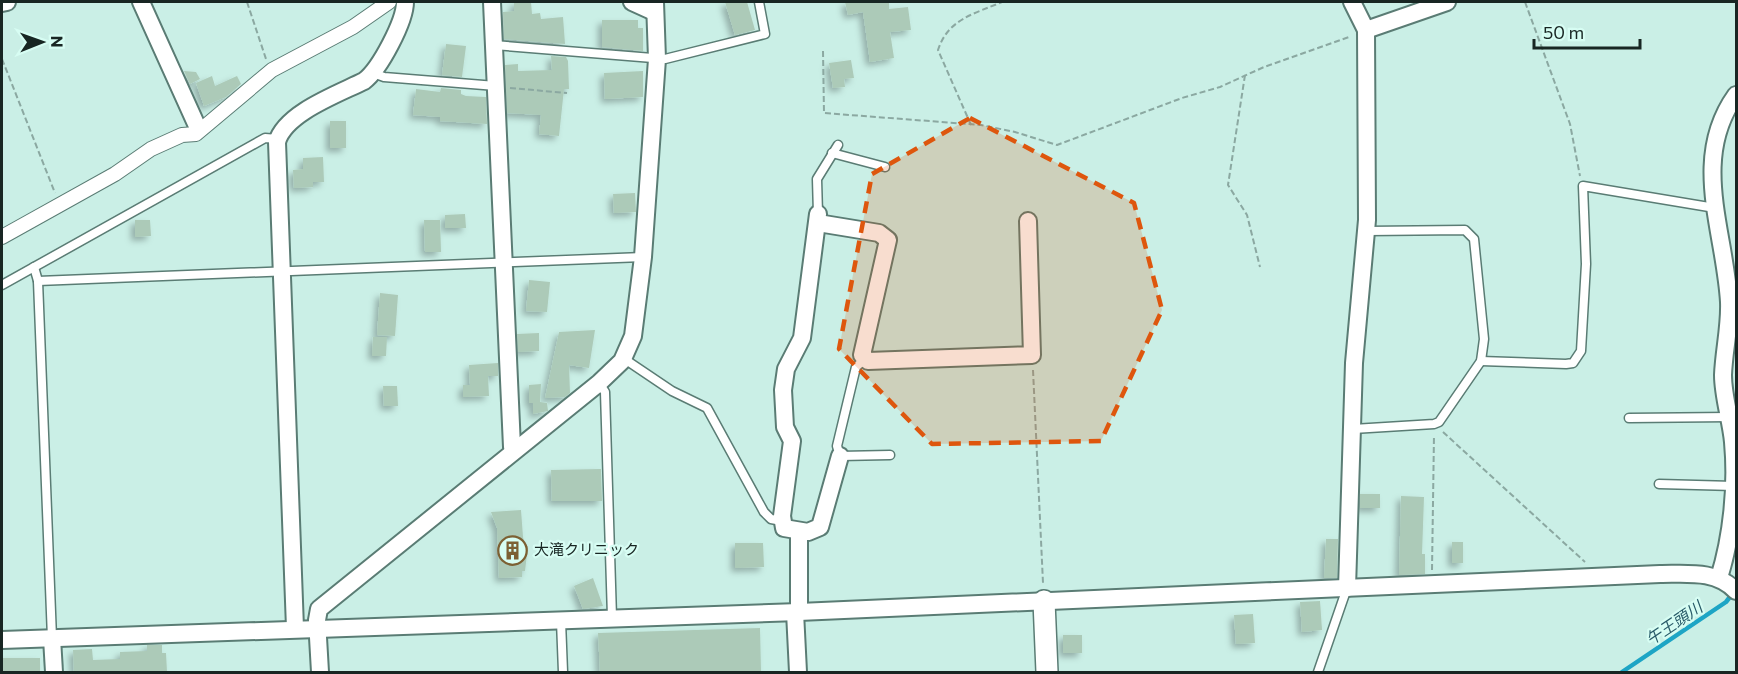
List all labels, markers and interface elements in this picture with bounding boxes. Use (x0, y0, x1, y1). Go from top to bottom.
north arrow (12, 12, 72, 72)
scale bar (1534, 12, 1640, 50)
text: 50 m (1543, 21, 1584, 43)
text: N (48, 36, 67, 48)
building icon: 大滝クリニック (497, 534, 529, 566)
place label: 大滝クリニック (534, 540, 639, 558)
water label: 午王頭川 (1642, 596, 1707, 648)

